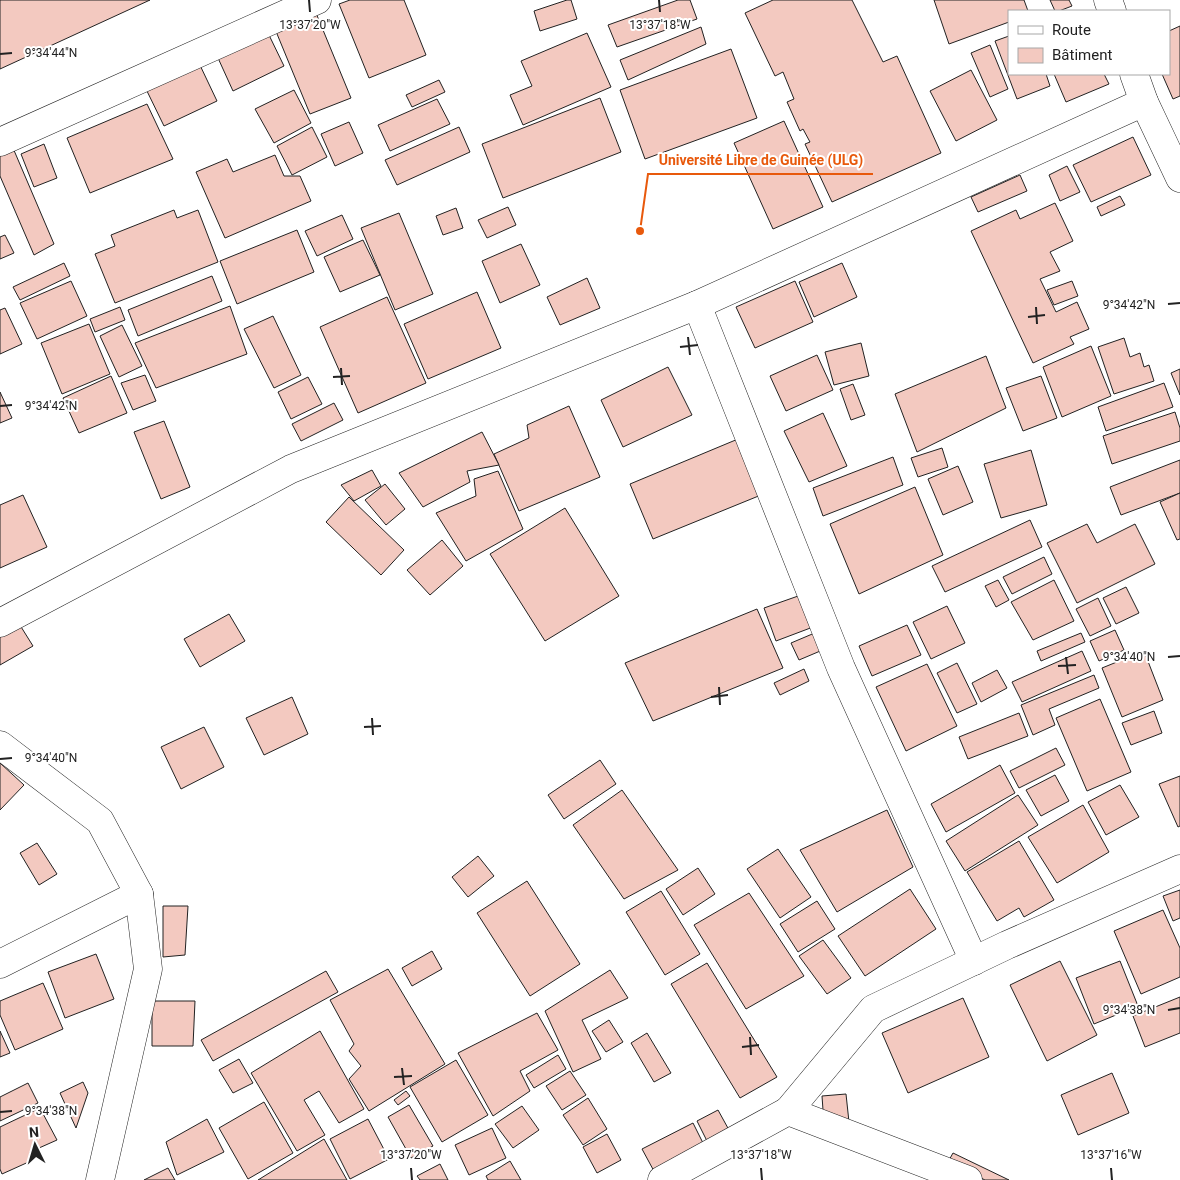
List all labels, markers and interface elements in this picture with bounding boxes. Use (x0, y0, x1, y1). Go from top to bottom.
legend (1008, 10, 1170, 75)
text: 13°37'20"W (279, 18, 341, 32)
text: 13°37'18"W (629, 18, 691, 32)
text: Route (1052, 21, 1091, 39)
text: 9°34'44"N (25, 46, 77, 60)
text: Bâtiment (1052, 46, 1112, 64)
callout: Université Libre de Guinée (ULG) (648, 145, 873, 174)
text: Université Libre de Guinée (ULG) (659, 152, 863, 169)
text: 9°34'42"N (1103, 298, 1155, 312)
text: 9°34'42"N (25, 399, 77, 413)
text: 9°34'40"N (1103, 650, 1155, 664)
text: 9°34'40"N (25, 751, 77, 765)
text: 9°34'38"N (1103, 1003, 1155, 1017)
text: 9°34'38"N (25, 1104, 77, 1118)
north arrow (10, 1120, 60, 1170)
text: N (28, 1124, 39, 1140)
text: 13°37'20"W (380, 1148, 442, 1162)
text: 13°37'18"W (730, 1148, 792, 1162)
text: 13°37'16"W (1080, 1148, 1142, 1162)

